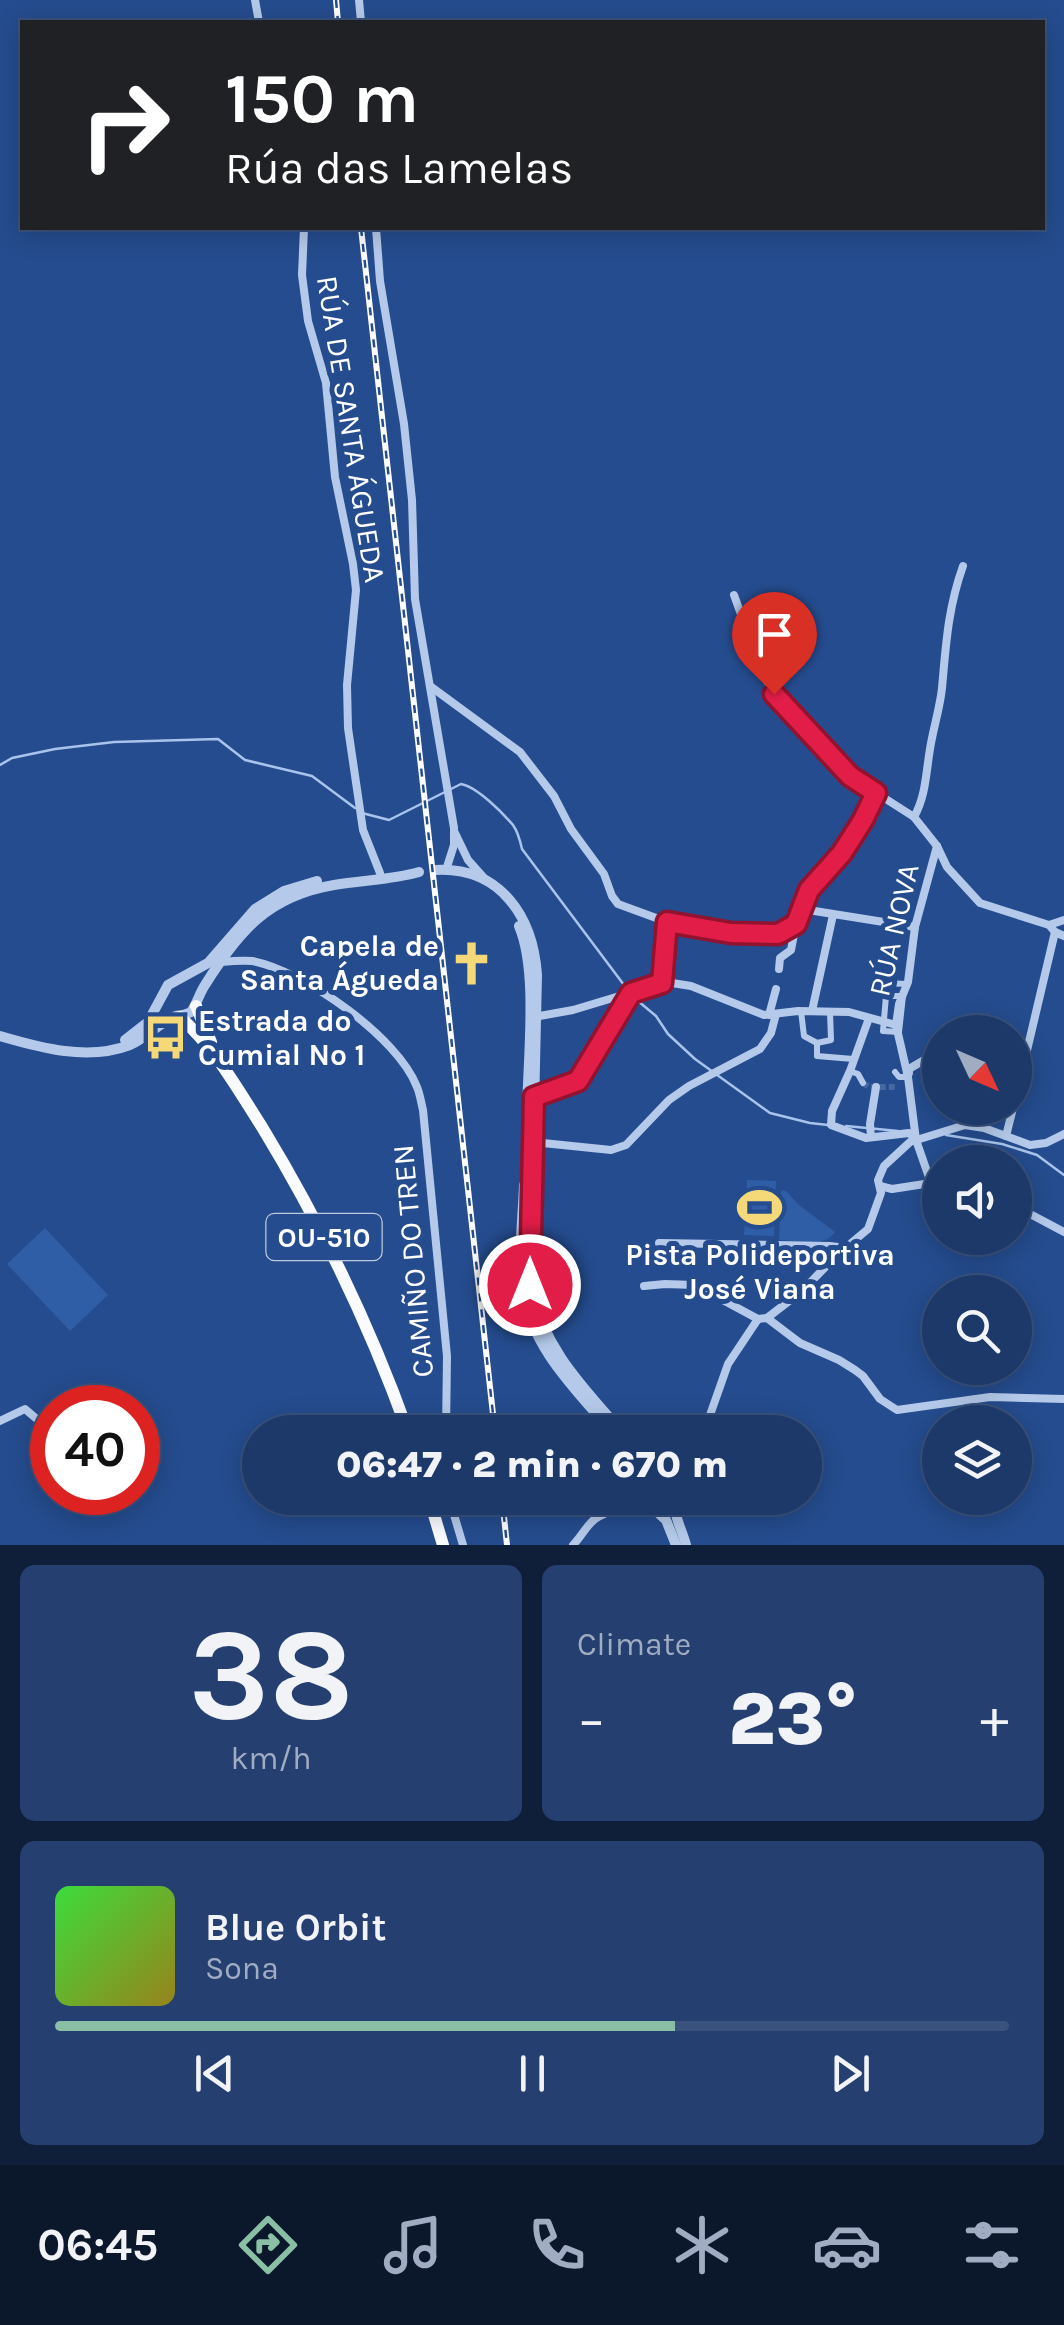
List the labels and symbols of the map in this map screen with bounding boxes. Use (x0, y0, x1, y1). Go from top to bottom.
street label: RÚA DE SANTA ÁGUEDA (309, 273, 393, 585)
pin (732, 592, 817, 695)
street label: RÚA NOVA (861, 860, 927, 1000)
place label: Capela de Santa Águeda (240, 928, 439, 998)
church icon: Capela de Santa Águeda (448, 939, 496, 987)
place label: Estrada do Cumial Nº 1 (198, 1003, 365, 1073)
bus stop icon: Estrada do Cumial Nº 1 (141, 1014, 189, 1062)
north arrow (922, 1015, 1032, 1125)
street label: CAMIÑO DO TREN (385, 1143, 441, 1379)
sports icon: Pista Polideportiva José Viana (736, 1184, 784, 1232)
road number: OU-510 (266, 1214, 382, 1260)
position arrow (478, 1233, 582, 1337)
place label: Pista Polideportiva José Viana (625, 1237, 895, 1307)
speed limit sign: 40 (30, 1385, 160, 1515)

